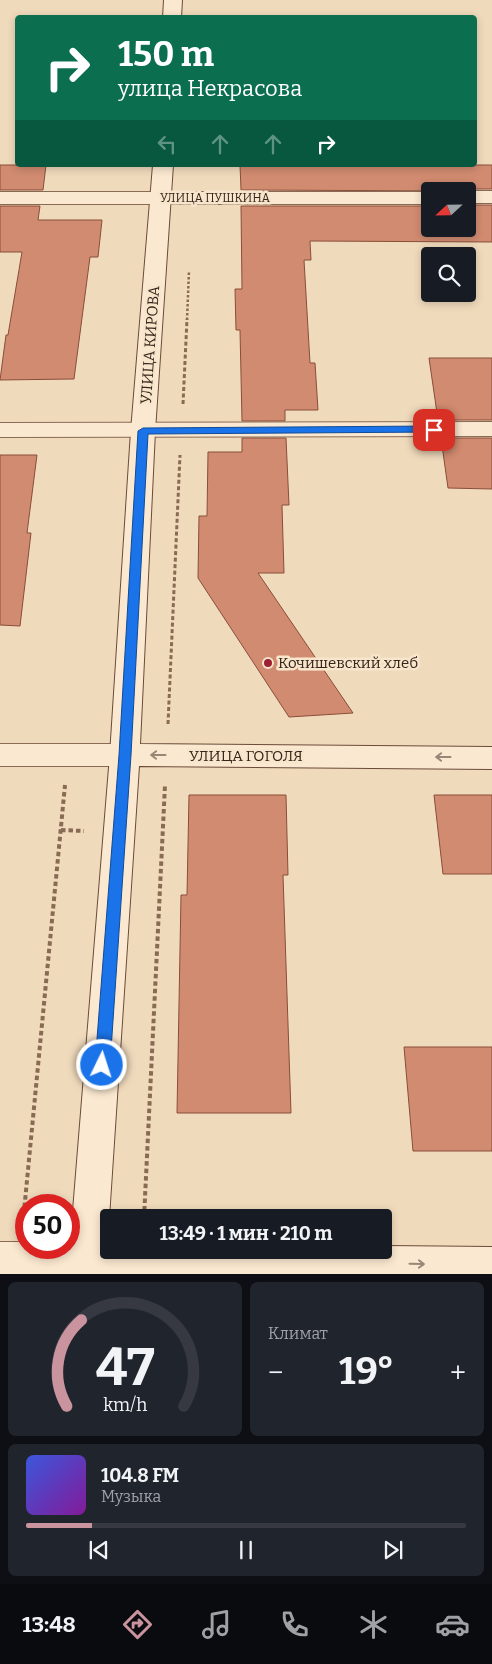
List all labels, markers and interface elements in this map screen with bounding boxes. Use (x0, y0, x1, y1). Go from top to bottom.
text: 150 m (118, 33, 214, 75)
icon: right (35, 35, 100, 100)
text: улица Некрасова (118, 75, 302, 102)
icon: left (153, 130, 181, 158)
icon: ahead (206, 130, 234, 158)
icon: ahead (259, 130, 287, 158)
icon: right (312, 130, 340, 158)
north arrow (421, 182, 476, 238)
map controls (421, 182, 476, 302)
street label: УЛИЦА ПУШКИНА (160, 191, 270, 205)
button: search (421, 247, 476, 302)
street label: УЛИЦА КИРОВА (137, 285, 163, 405)
pin (413, 409, 455, 451)
icon: arrive (420, 416, 448, 444)
place label: Кочишевский хлеб (278, 654, 418, 672)
marker: Кочишевский хлеб (262, 657, 274, 669)
street label: УЛИЦА ГОГОЛЯ (189, 747, 303, 765)
one-way arrow (151, 750, 167, 760)
one-way arrow (436, 752, 452, 762)
position arrow (75, 1038, 127, 1090)
speed limit sign: 50 (15, 1194, 80, 1259)
text: 13:49 · 1 мин · 210 m (160, 1222, 332, 1245)
one-way arrow (408, 1259, 425, 1269)
text: Климат (268, 1324, 328, 1343)
text: 47 (95, 1336, 155, 1399)
text: 19° (339, 1348, 394, 1394)
text: − (268, 1356, 283, 1389)
text: + (450, 1356, 466, 1389)
text: km/h (103, 1394, 147, 1416)
text: 104.8 FM (101, 1464, 179, 1487)
text: Музыка (101, 1487, 161, 1506)
icon: previous (85, 1536, 113, 1564)
icon: pause (232, 1536, 260, 1564)
icon: next (379, 1536, 407, 1564)
icon: directions (120, 1607, 155, 1642)
icon: music (199, 1607, 234, 1642)
icon: phone (277, 1607, 312, 1642)
icon: climate (356, 1607, 391, 1642)
icon: car (435, 1607, 470, 1642)
text: 13:48 (22, 1611, 76, 1638)

